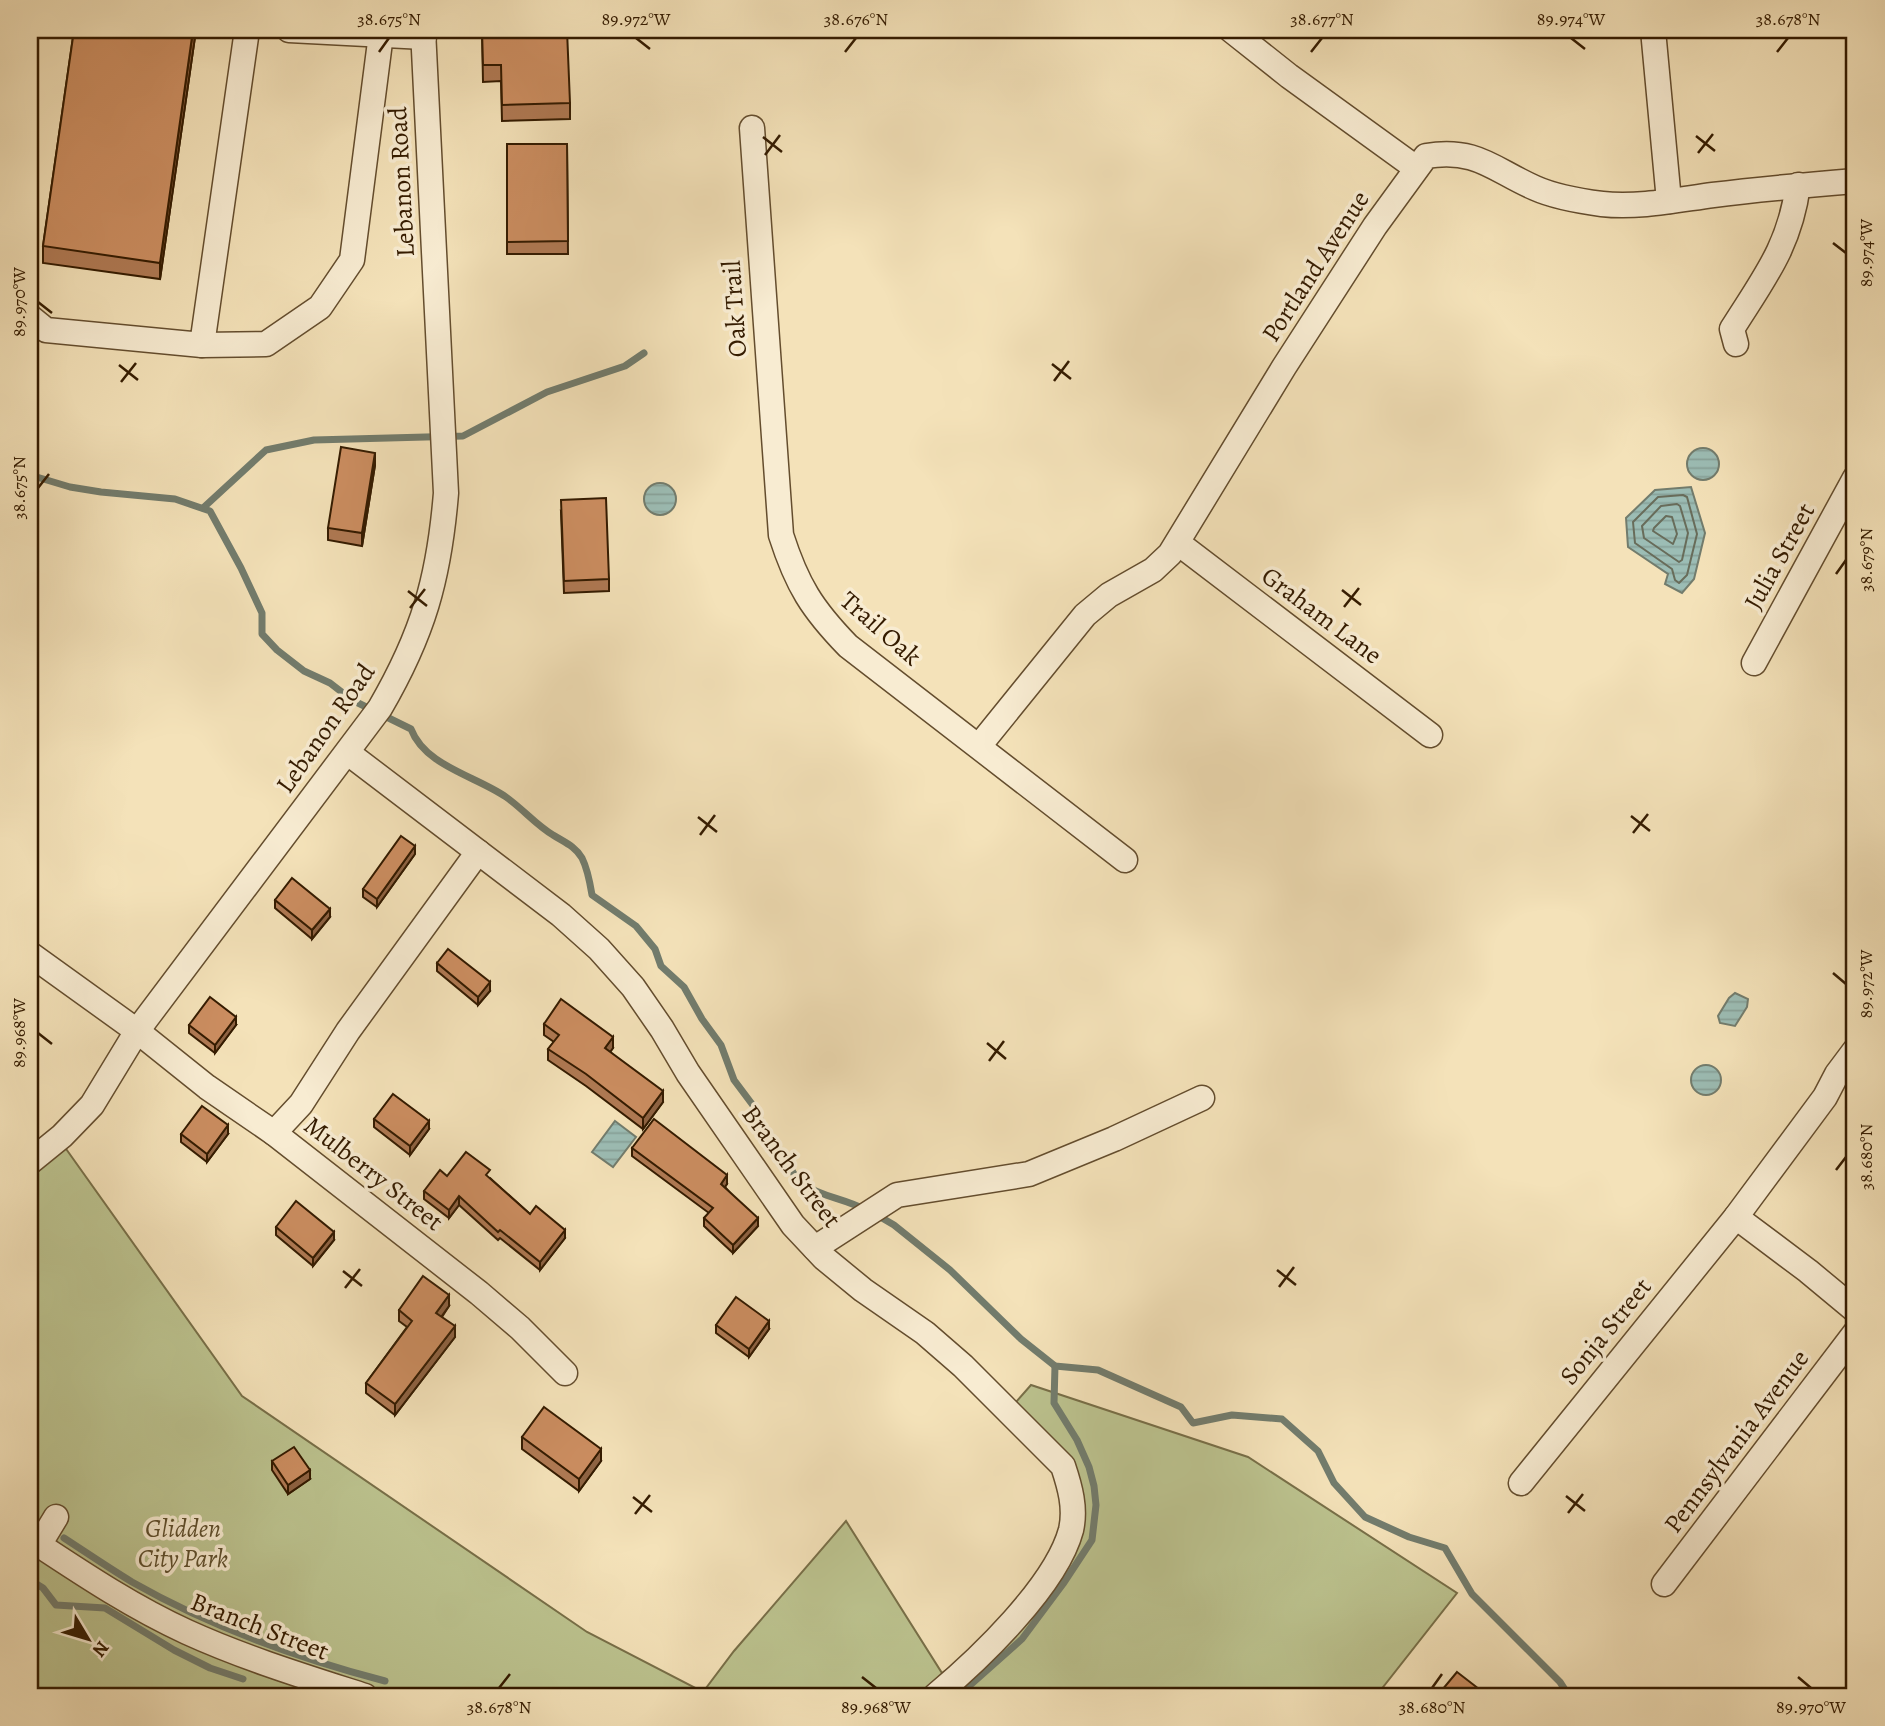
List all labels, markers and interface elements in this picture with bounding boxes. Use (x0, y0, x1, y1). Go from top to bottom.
text: 38.675°N (357, 7, 421, 31)
text: 89.972°W (602, 7, 671, 31)
text: 38.676°N (824, 7, 888, 31)
text: 38.677°N (1290, 7, 1354, 31)
text: 89.974°W (1537, 7, 1605, 31)
text: 38.678°N (1756, 7, 1820, 31)
street label: Lebanon Road (380, 106, 423, 258)
street label: Portland Avenue (1253, 184, 1377, 349)
text: 89.974°W (1854, 219, 1878, 287)
street label: Oak Trail (714, 259, 755, 359)
text: 89.970°W (7, 267, 31, 337)
text: 38.675°N (7, 456, 31, 520)
street label: Julia Street (1736, 496, 1823, 616)
text: 38.679°N (1854, 528, 1878, 592)
street label: Graham Lane (1254, 559, 1389, 672)
street label: Trail Oak (833, 583, 929, 673)
street label: Lebanon Road (268, 656, 383, 800)
text: 89.972°W (1854, 949, 1878, 1018)
text: 89.968°W (7, 998, 31, 1068)
street label: Branch Street (734, 1098, 850, 1235)
street label: Mulberry Street (297, 1108, 451, 1239)
text: 38.680°N (1854, 1124, 1878, 1190)
street label: Sonja Street (1551, 1270, 1660, 1392)
street label: Pennsylvania Avenue (1656, 1342, 1817, 1540)
park label: Glidden City Park (138, 1511, 228, 1576)
street label: Branch Street (186, 1584, 334, 1669)
north arrow (52, 1604, 122, 1674)
text: N (86, 1635, 115, 1662)
text: 38.678°N (467, 1695, 531, 1719)
text: 89.968°W (841, 1695, 911, 1719)
text: 38.680°N (1399, 1695, 1465, 1719)
text: 89.970°W (1776, 1695, 1846, 1719)

